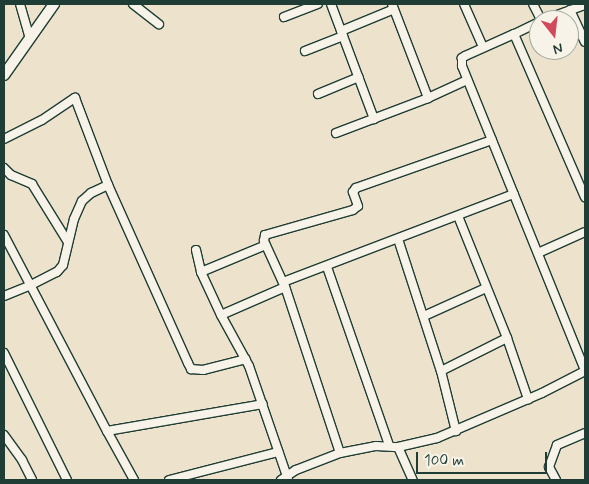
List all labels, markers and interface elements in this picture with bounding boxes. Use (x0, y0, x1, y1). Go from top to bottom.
north arrow (529, 10, 579, 60)
text: N (551, 39, 565, 58)
scale bar (419, 442, 550, 474)
text: 100 m (424, 451, 464, 471)

